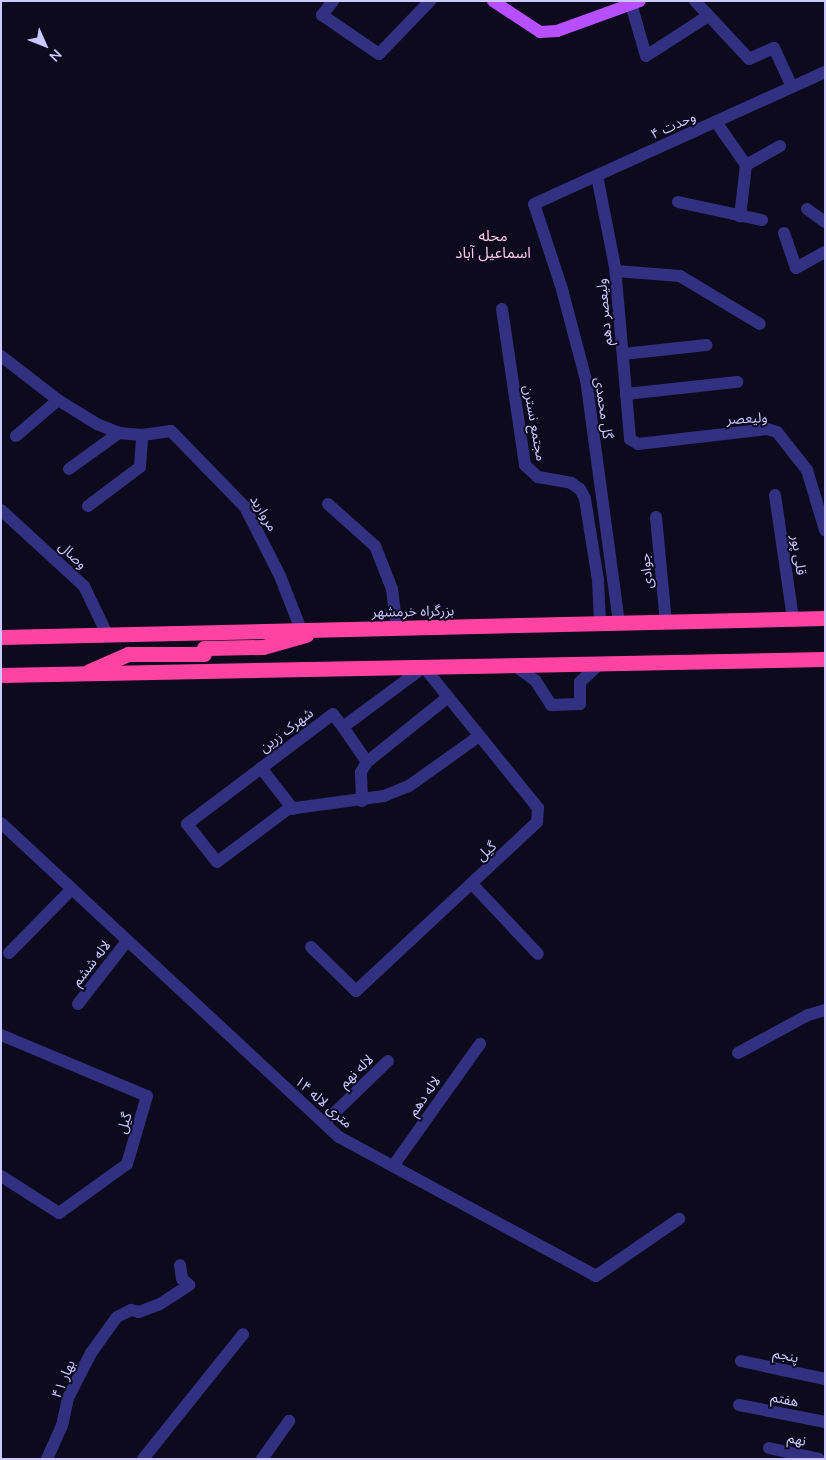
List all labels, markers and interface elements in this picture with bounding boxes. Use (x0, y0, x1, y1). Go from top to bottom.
north arrow (20, 20, 70, 70)
text: N (46, 45, 66, 65)
street label: وحدت ۴ (648, 108, 698, 142)
district label: محله اسماعیل آباد (455, 226, 531, 261)
street label: ولیعصر دهم (593, 278, 615, 346)
street label: گل محمدی (591, 376, 617, 440)
street label: مجتمع نسترن (520, 384, 550, 462)
street label: ولیعصر (726, 409, 768, 427)
street label: مروارید (247, 492, 281, 534)
street label: قلی پور (788, 534, 810, 576)
street label: وصال (55, 538, 91, 572)
street label: جوادی (636, 552, 656, 590)
street label: بزرگراه خرمشهر (372, 602, 454, 620)
street label: شهرک زرین (256, 704, 316, 756)
street label: گیل (473, 838, 499, 864)
street label: لاله ششم (68, 937, 114, 989)
street label: لاله نهم (335, 1051, 377, 1091)
street label: ۱۴ متری لاله (292, 1072, 356, 1132)
street label: لاله دهم (404, 1073, 444, 1119)
street label: گیل (113, 1110, 135, 1136)
street label: پنجم (772, 1344, 800, 1366)
street label: بهار ۴۱ (48, 1357, 78, 1401)
street label: هفتم (770, 1388, 800, 1410)
street label: نهم (786, 1429, 808, 1449)

